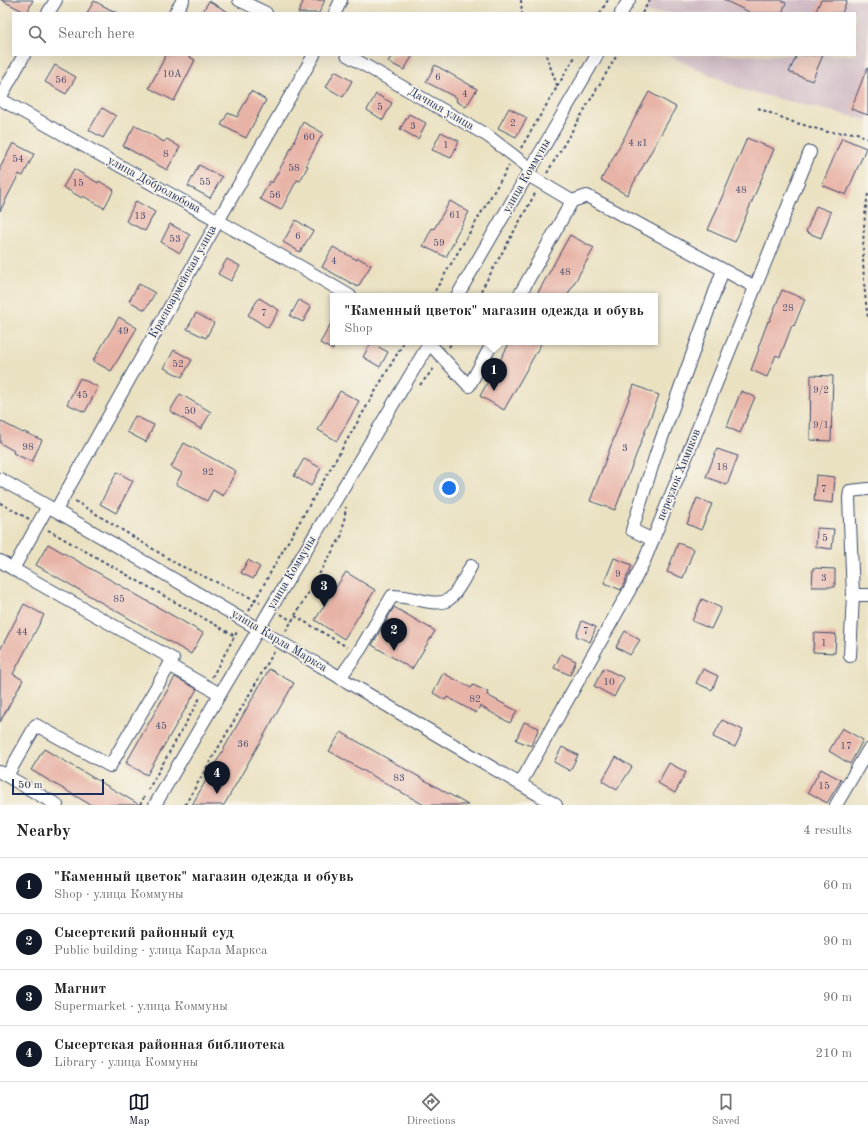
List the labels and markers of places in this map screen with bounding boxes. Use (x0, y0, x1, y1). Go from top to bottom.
pin: 1 (481, 358, 507, 391)
pin: 3 (311, 574, 337, 607)
pin: 2 (381, 618, 407, 651)
pin: 4 (204, 761, 230, 794)

